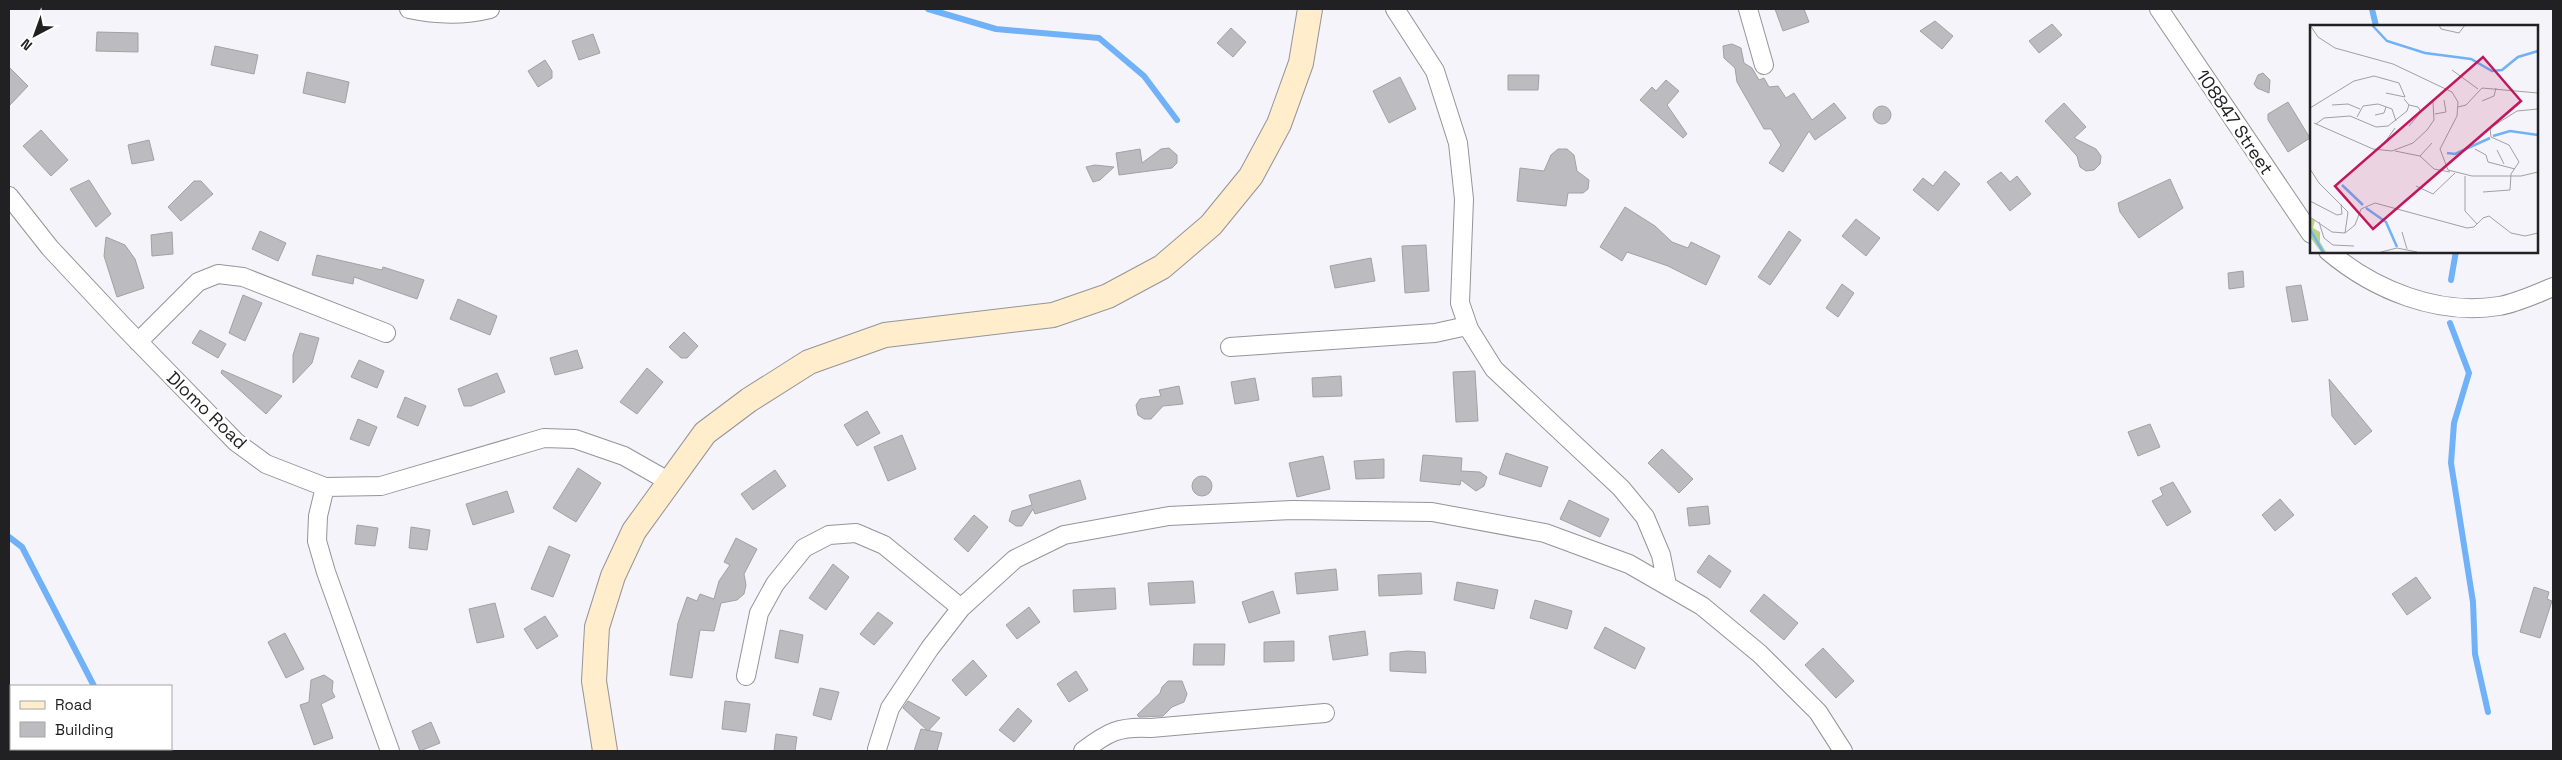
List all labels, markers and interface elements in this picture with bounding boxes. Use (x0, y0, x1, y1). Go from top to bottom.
north arrow (10, 10, 60, 60)
inset map (2310, 25, 2537, 252)
text: N (17, 35, 36, 55)
street label: 108847 Street (2191, 65, 2279, 179)
street label: Dlomo Road (162, 366, 252, 454)
legend (10, 685, 172, 750)
text: Road (55, 695, 92, 714)
text: Building (55, 720, 114, 739)

